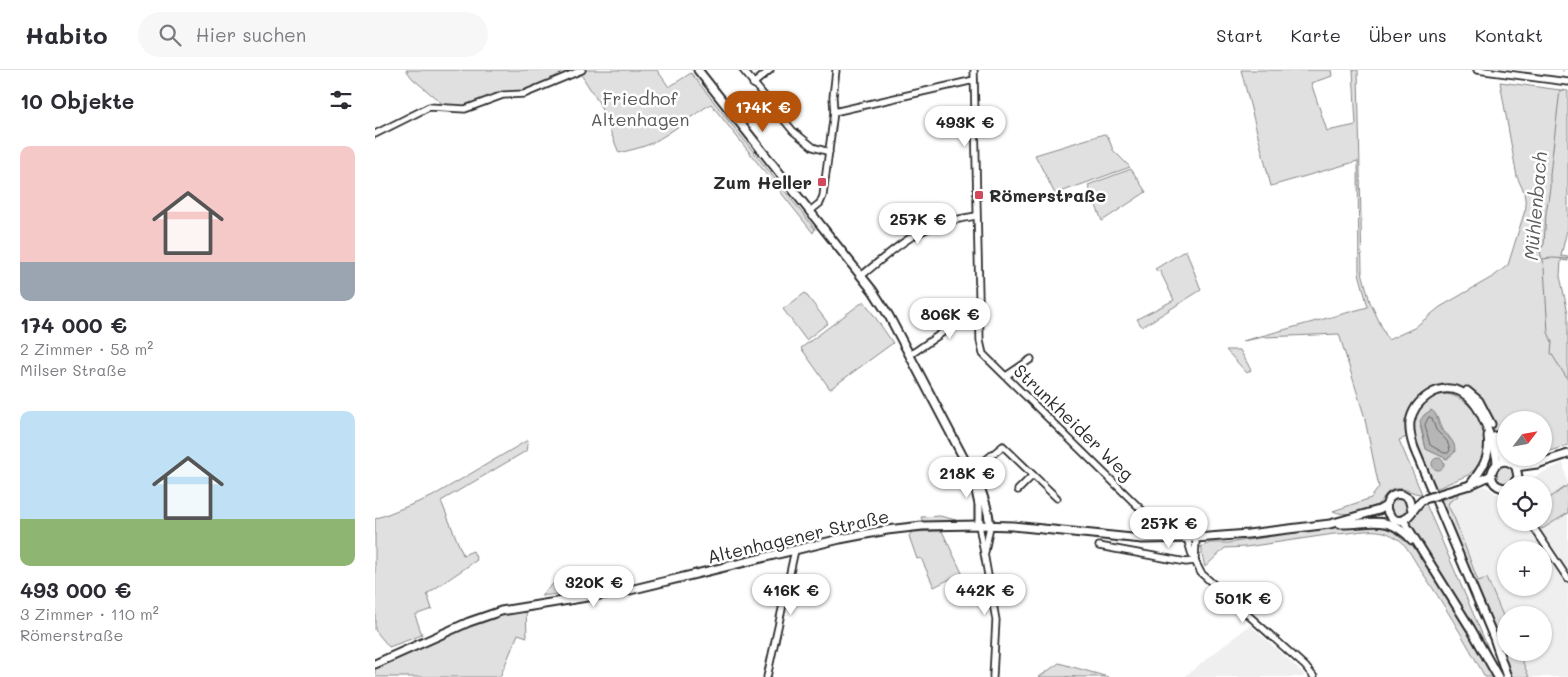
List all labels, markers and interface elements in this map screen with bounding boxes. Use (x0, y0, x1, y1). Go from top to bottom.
search box (138, 12, 488, 57)
text: Habito (25, 19, 108, 50)
icon: search (156, 21, 184, 49)
text: Hier suchen (196, 22, 306, 47)
text: Start (1216, 23, 1263, 47)
text: Karte (1291, 23, 1341, 47)
text: Über uns (1369, 23, 1447, 47)
text: Kontakt (1475, 23, 1543, 47)
icon: filters (327, 86, 355, 114)
park label: Friedhof Altenhagen (591, 86, 689, 131)
text: 10 Objekte (20, 87, 134, 114)
pin: 174K € (722, 90, 804, 133)
text: 174K € (735, 96, 791, 117)
pin: 493K € (924, 106, 1006, 148)
text: 493K € (936, 111, 994, 132)
water label: Mühlenbach (1518, 151, 1552, 261)
place label: Zum Heller (713, 170, 812, 194)
marker: Zum Heller (816, 176, 828, 188)
icon: home (143, 178, 233, 268)
place label: Römerstraße (989, 183, 1107, 207)
marker: Römerstraße (973, 189, 985, 201)
pin: 257K € (877, 202, 959, 245)
text: 257K € (890, 208, 946, 229)
pin: 806K € (909, 298, 991, 340)
text: 806K € (920, 303, 980, 324)
text: 174 000 € (20, 311, 127, 338)
text: 2 Zimmer · 58 m² (20, 338, 153, 359)
street label: Strunkheider Weg (1009, 358, 1139, 486)
text: Milser Straße (20, 359, 127, 380)
north arrow (1497, 411, 1553, 466)
map controls (1497, 411, 1552, 661)
icon: home (143, 443, 233, 533)
pin: 218K € (926, 456, 1008, 499)
text: 218K € (939, 462, 995, 483)
button: locate (1497, 476, 1552, 531)
street label: Altenhagener Straße (705, 503, 891, 569)
pin: 257K € (1128, 506, 1210, 549)
text: 257K € (1141, 512, 1197, 533)
button: + (1497, 541, 1552, 596)
pin: 320K € (553, 566, 635, 608)
text: 320K € (565, 571, 623, 592)
pin: 416K € (750, 574, 832, 616)
pin: 442K € (944, 574, 1026, 616)
text: 493 000 € (20, 576, 131, 603)
text: 416K € (763, 579, 819, 600)
text: 442K € (956, 579, 1014, 600)
pin: 501K € (1202, 582, 1284, 624)
text: 501K € (1215, 587, 1271, 608)
text: 3 Zimmer · 110 m² (20, 603, 159, 624)
button: − (1497, 606, 1552, 661)
text: Römerstraße (20, 624, 123, 645)

